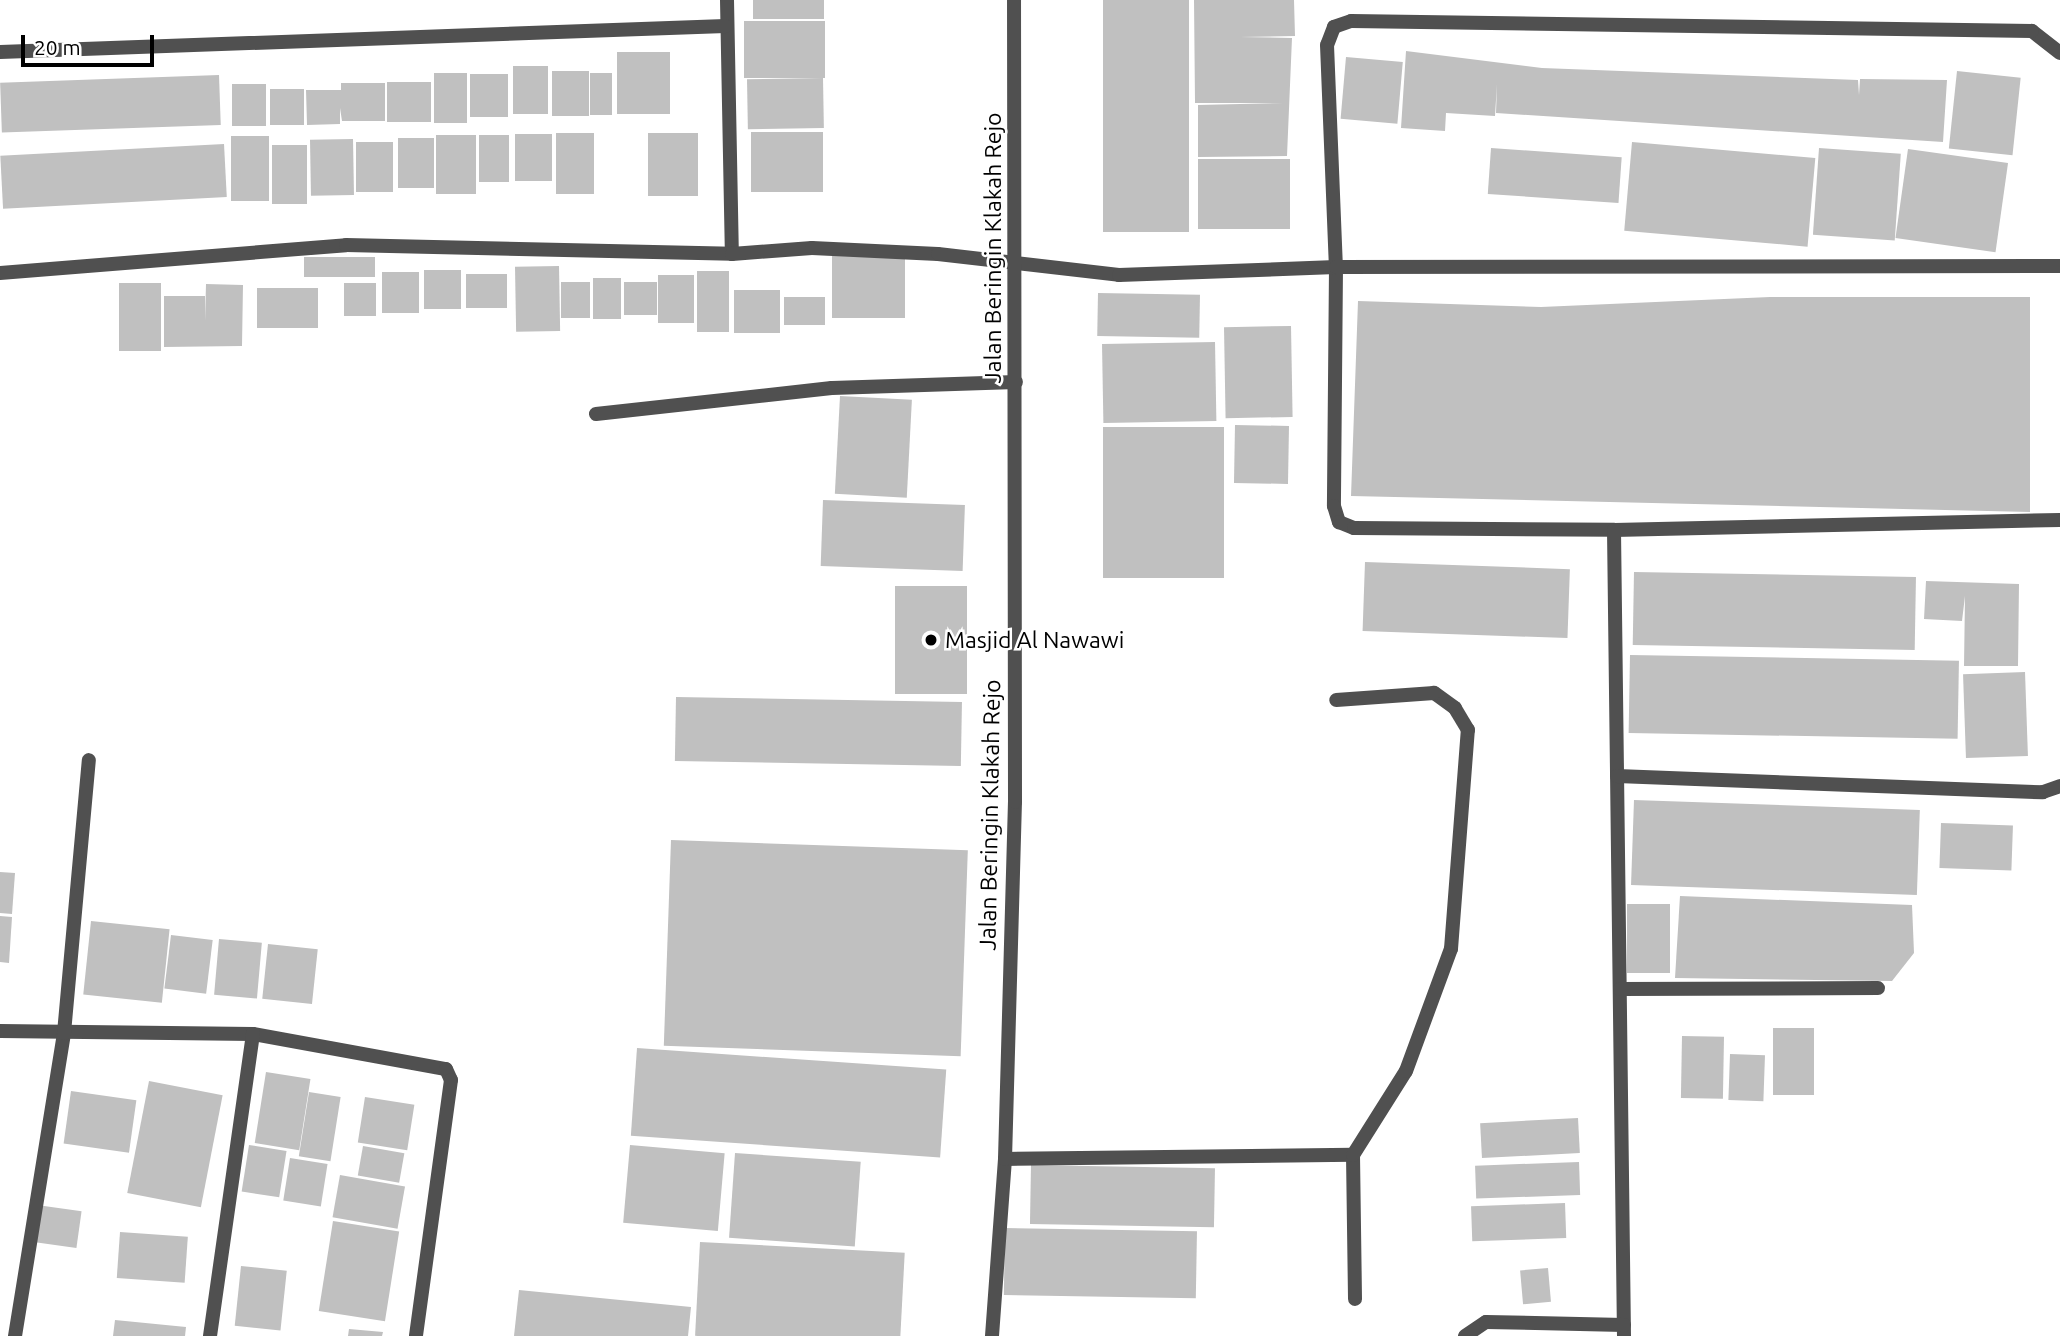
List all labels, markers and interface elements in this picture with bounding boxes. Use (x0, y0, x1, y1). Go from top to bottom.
scale bar (24, 21, 158, 65)
text: 20 m (34, 35, 81, 59)
street label: Jalan Beringin Klakah Rejo (979, 112, 1007, 384)
place label: Masjid Al Nawawi (945, 626, 1124, 654)
marker: Masjid Al Nawawi (923, 632, 939, 648)
street label: Jalan Beringin Klakah Rejo (974, 679, 1006, 951)

